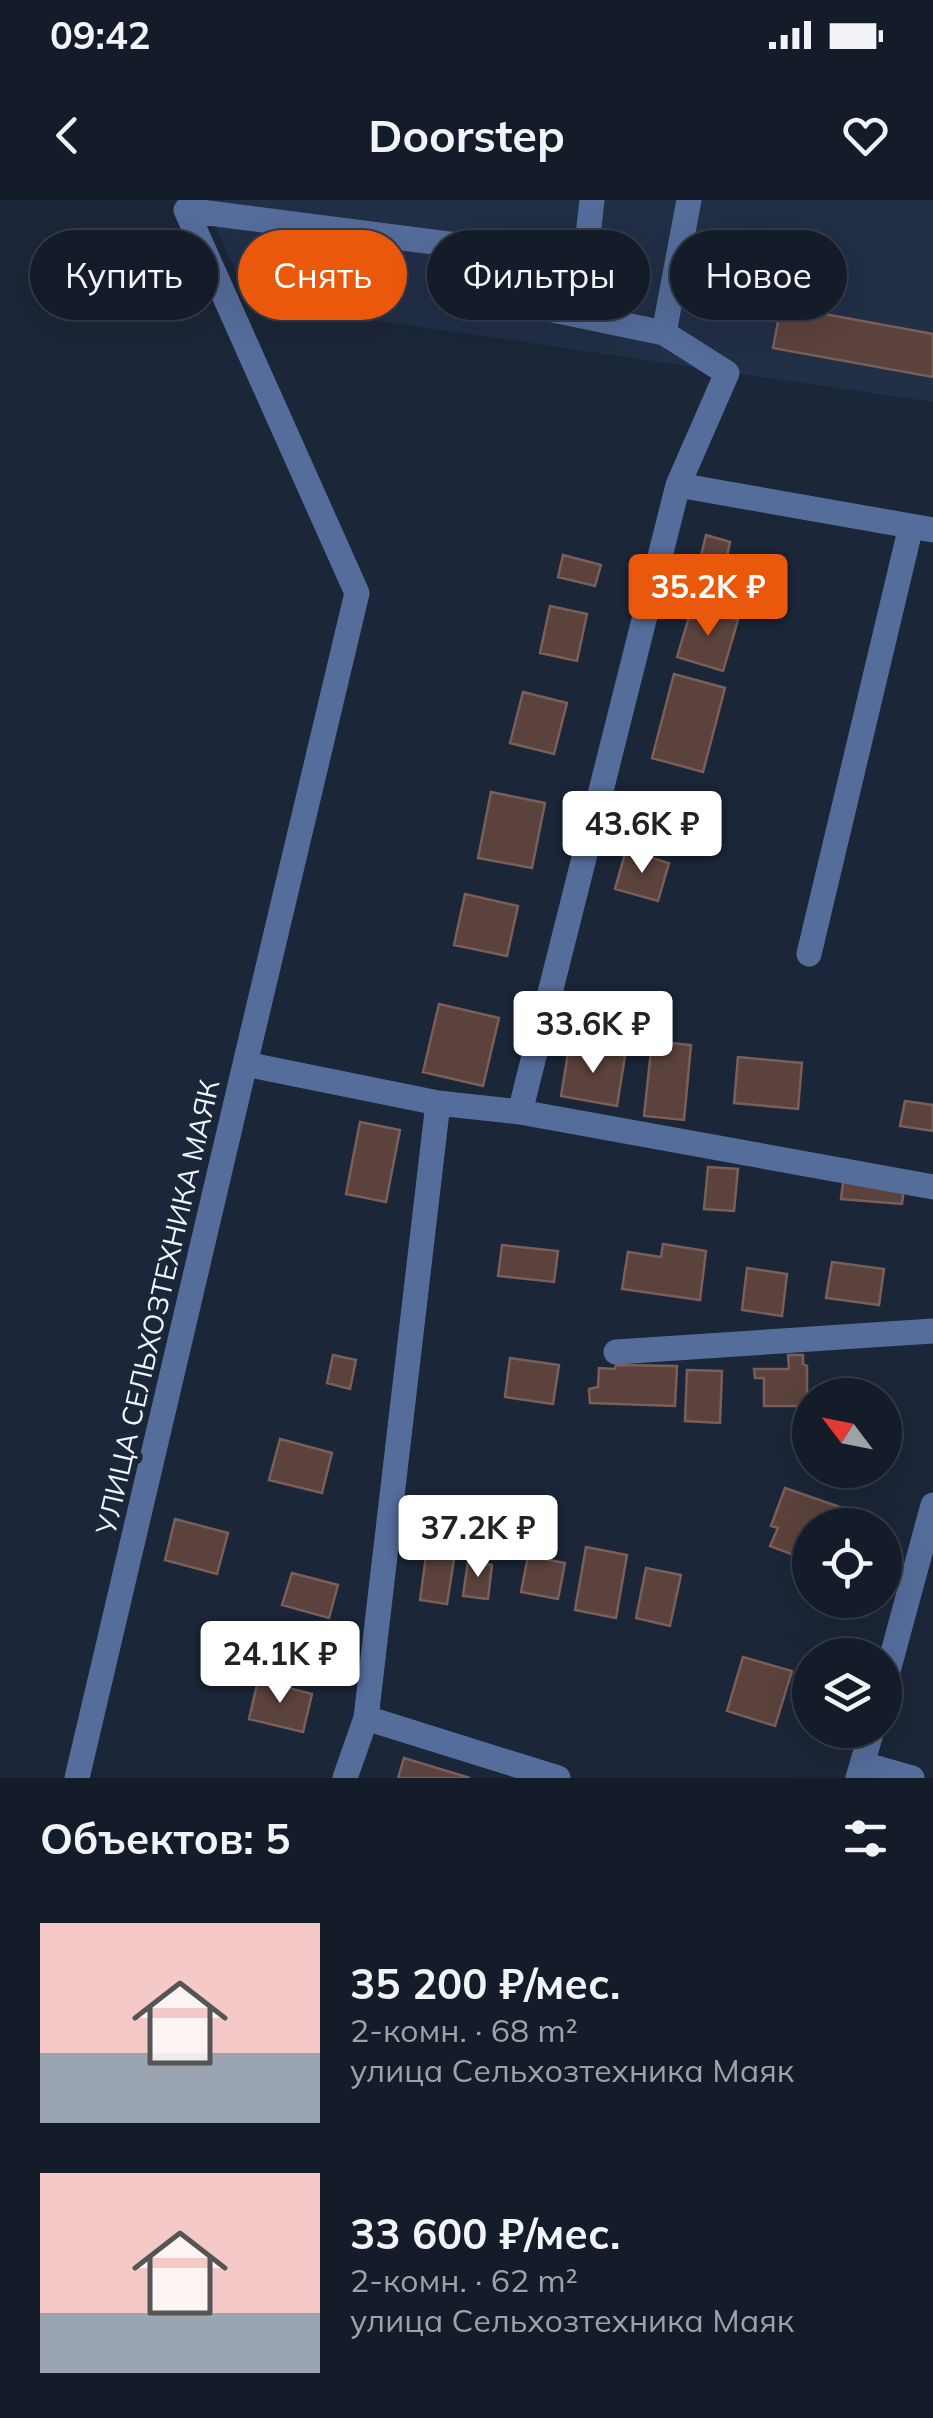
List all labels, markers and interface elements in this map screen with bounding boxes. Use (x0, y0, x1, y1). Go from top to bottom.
text: 09:42 (50, 11, 151, 59)
text: Doorstep (368, 107, 565, 163)
icon: back (40, 108, 95, 163)
icon: heart (838, 108, 893, 163)
chip: Купить (30, 230, 218, 320)
chip: Снять (238, 230, 407, 320)
chip: Фильтры (427, 230, 650, 320)
chip: Новое (670, 230, 847, 320)
pin: 35.2K ₽ (616, 554, 800, 639)
text: 35.2K ₽ (651, 566, 765, 606)
pin: 43.6K ₽ (550, 791, 734, 876)
text: 43.6K ₽ (585, 803, 699, 843)
pin: 33.6K ₽ (501, 991, 685, 1076)
text: 33.6K ₽ (536, 1003, 650, 1043)
street label: УЛИЦА СЕЛЬХОЗТЕХНИКА МАЯК (87, 1076, 227, 1539)
north arrow (792, 1378, 902, 1488)
map controls (792, 1378, 902, 1748)
pin: 37.2K ₽ (386, 1495, 570, 1580)
text: 37.2K ₽ (421, 1507, 535, 1547)
button: locate (792, 1508, 902, 1618)
pin: 24.1K ₽ (188, 1621, 372, 1706)
text: 24.1K ₽ (223, 1633, 337, 1673)
button: layers (792, 1638, 902, 1748)
icon: filters (838, 1811, 893, 1866)
text: Объектов: 5 (40, 1812, 290, 1865)
text: 35 200 ₽/мес. (350, 1957, 620, 2010)
icon: home (120, 1963, 240, 2083)
text: 2-комн. · 68 m² (350, 2010, 578, 2050)
text: улица Сельхозтехника Маяк (350, 2050, 794, 2090)
text: 33 600 ₽/мес. (350, 2207, 620, 2260)
icon: home (120, 2213, 240, 2333)
text: 2-комн. · 62 m² (350, 2260, 578, 2300)
text: улица Сельхозтехника Маяк (350, 2300, 794, 2340)

